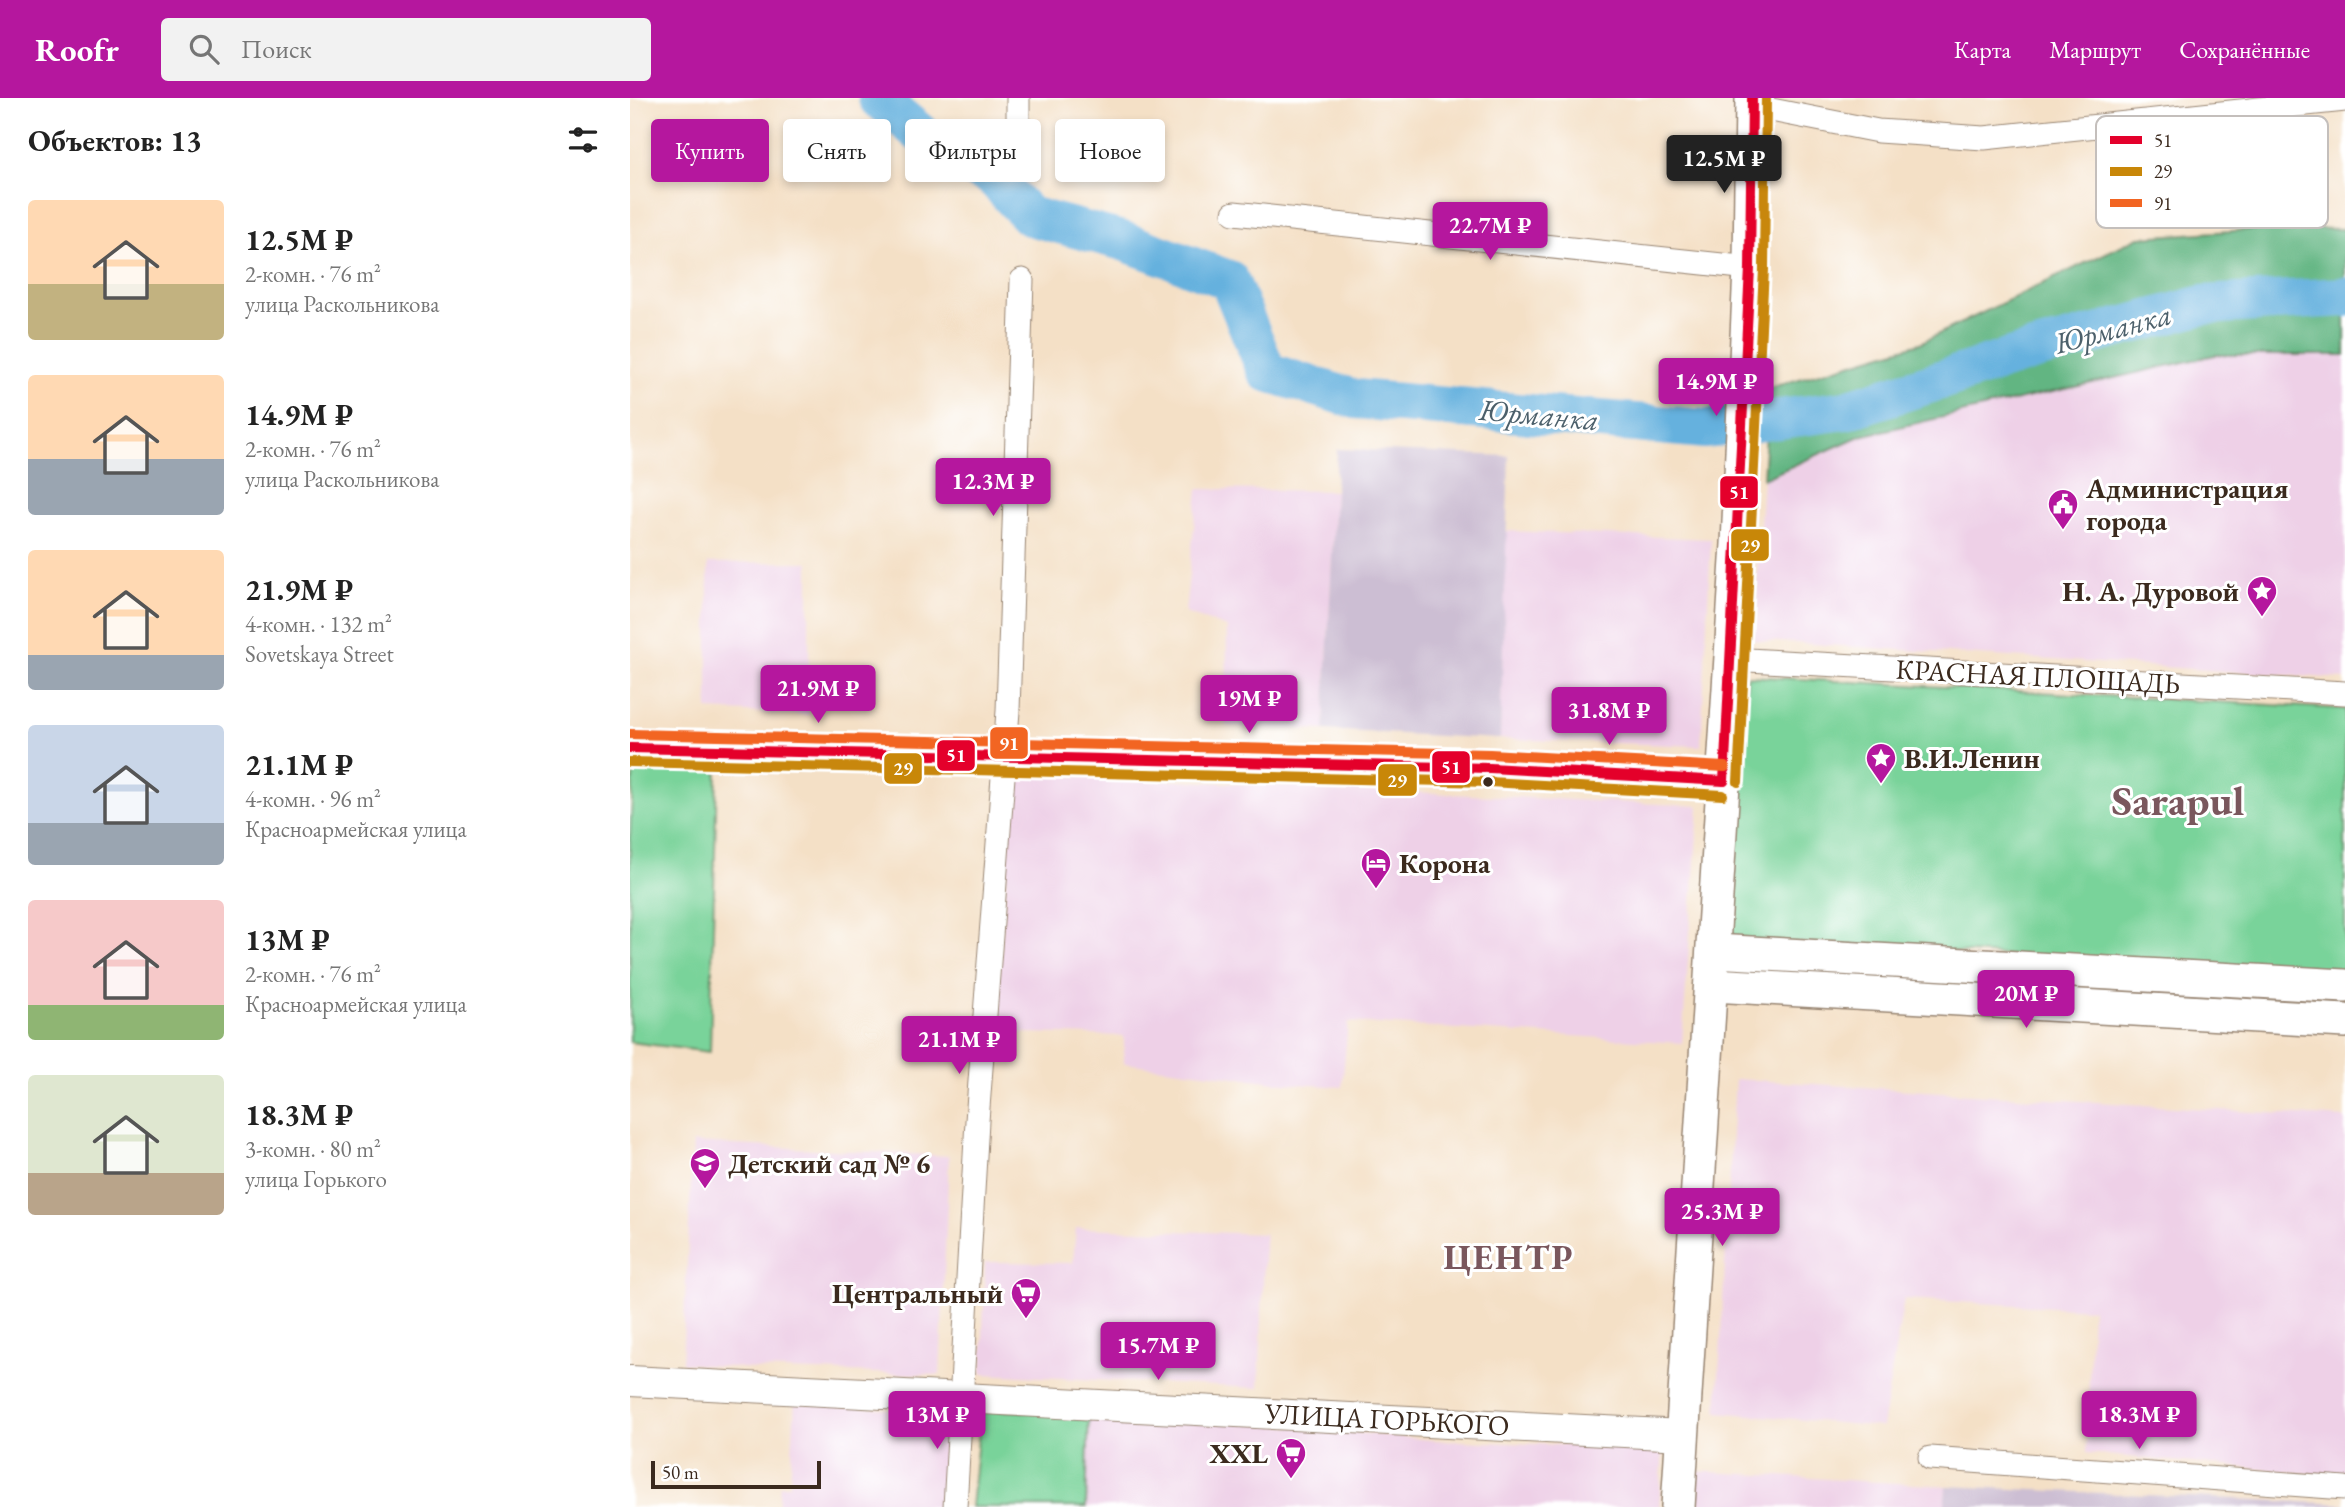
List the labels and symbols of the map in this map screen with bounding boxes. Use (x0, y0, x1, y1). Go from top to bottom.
legend (2096, 116, 2328, 228)
text: 51 (2154, 128, 2172, 153)
pin: 12.5M ₽ (1659, 136, 1789, 195)
text: 29 (2154, 159, 2172, 184)
text: 91 (2154, 191, 2172, 216)
pin: 22.7M ₽ (1425, 202, 1555, 262)
water label: Юрманка (2049, 294, 2176, 363)
pin: 14.9M ₽ (1651, 358, 1781, 418)
water label: Юрманка (1477, 390, 1600, 439)
pin: 12.3M ₽ (928, 458, 1058, 518)
place label: Администрация города (2085, 470, 2288, 538)
line badge: 51 (1719, 475, 1759, 509)
text: 51 (1729, 480, 1749, 505)
public building icon: Администрация города (2046, 487, 2080, 531)
line badge: 29 (1730, 528, 1770, 562)
text: 29 (1740, 533, 1760, 558)
place label: Н. А. Дуровой (2062, 573, 2239, 609)
place icon: Н. А. Дуровой (2245, 574, 2279, 618)
street label: КРАСНАЯ ПЛОЩАДЬ (1895, 651, 2181, 701)
pin: 21.9M ₽ (753, 666, 883, 725)
pin: 19M ₽ (1200, 676, 1298, 735)
pin: 31.8M ₽ (1544, 688, 1674, 747)
line badge: 91 (989, 726, 1029, 760)
text: 91 (999, 731, 1019, 756)
line badge: 51 (936, 739, 976, 772)
place label: В.И.Ленин (1904, 740, 2040, 776)
place icon: В.И.Ленин (1864, 741, 1898, 785)
text: 51 (946, 743, 966, 768)
line badge: 51 (1431, 750, 1471, 784)
line badge: 29 (883, 752, 923, 785)
text: 51 (1441, 755, 1461, 780)
text: 29 (893, 756, 913, 781)
line badge: 29 (1377, 763, 1418, 797)
text: 29 (1387, 768, 1407, 793)
district label: Sarapul (2111, 773, 2245, 828)
unlabelled marker (1481, 775, 1495, 789)
place label: Корона (1399, 845, 1491, 881)
hotel icon: Корона (1359, 846, 1393, 890)
pin: 20M ₽ (1977, 970, 2075, 1030)
pin: 21.1M ₽ (894, 1016, 1024, 1076)
place label: Детский сад № 6 (728, 1145, 930, 1181)
school or university icon: Детский сад № 6 (688, 1146, 722, 1190)
pin: 25.3M ₽ (1657, 1188, 1787, 1248)
district label: ЦЕНТР (1443, 1234, 1575, 1279)
place label: Центральный (832, 1275, 1003, 1311)
supermarket icon: Центральный (1009, 1276, 1043, 1320)
pin: 15.7M ₽ (1093, 1322, 1223, 1382)
pin: 13M ₽ (888, 1392, 986, 1451)
pin: 18.3M ₽ (2074, 1392, 2204, 1451)
street label: УЛИЦА ГОРЬКОГО (1263, 1395, 1510, 1443)
place label: XXL (1209, 1435, 1269, 1471)
supermarket icon: XXL (1274, 1436, 1308, 1480)
scale bar (651, 1458, 821, 1490)

